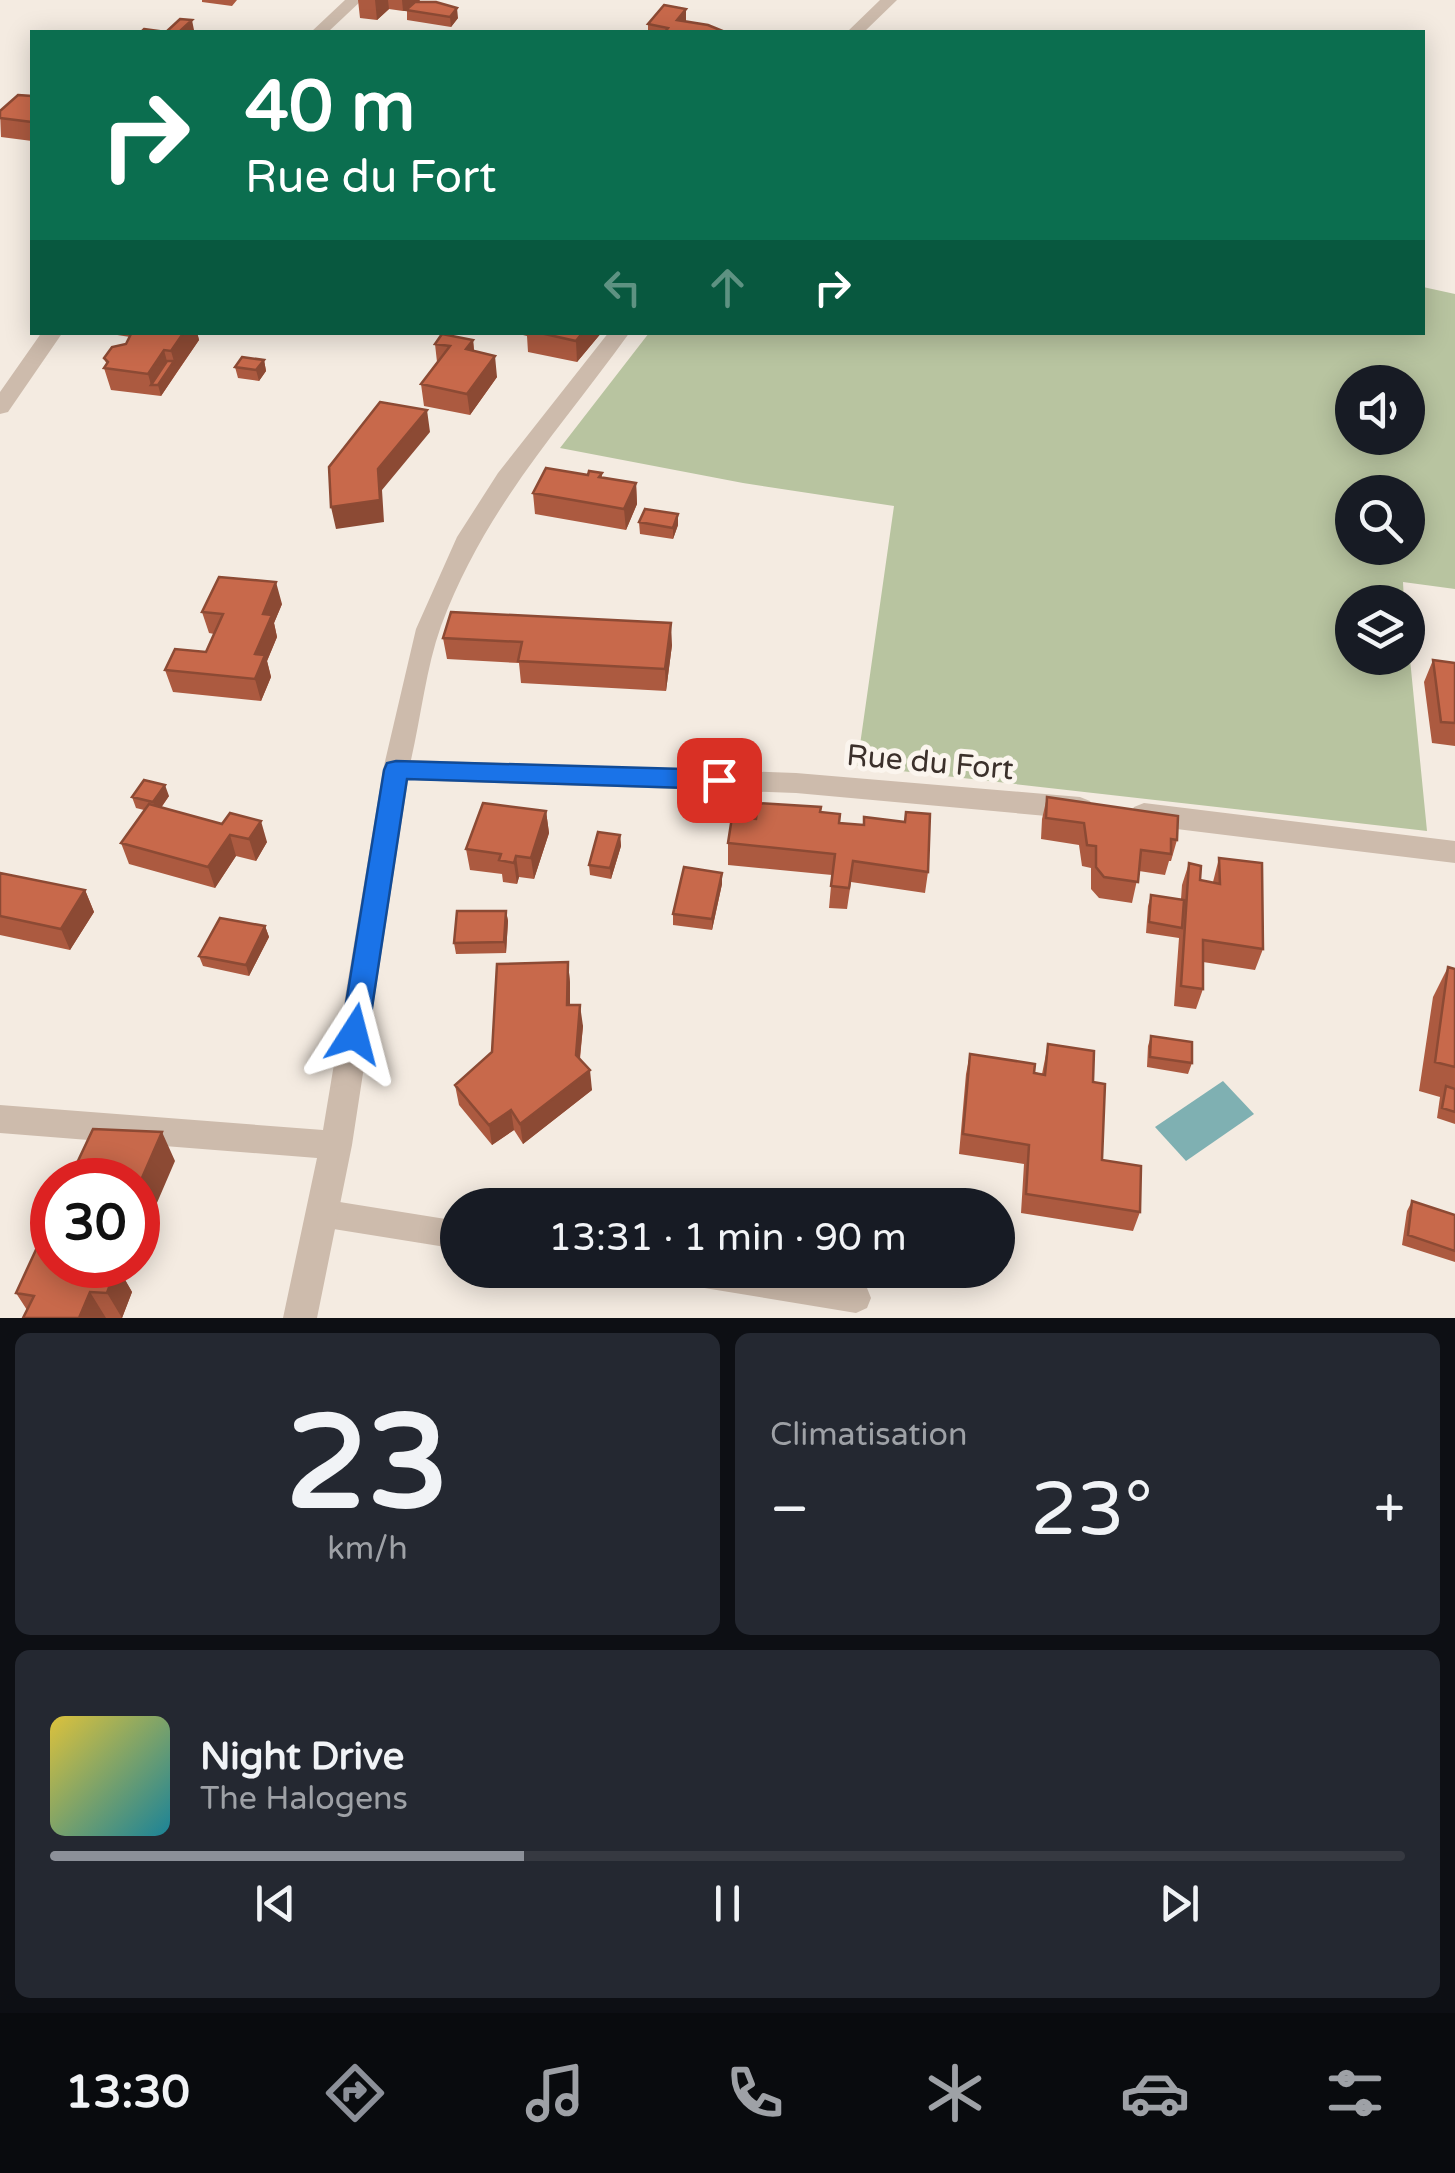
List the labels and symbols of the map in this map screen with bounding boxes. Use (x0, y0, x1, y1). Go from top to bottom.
street label: Rue du Fort (845, 737, 1015, 788)
pin (677, 738, 762, 823)
position arrow (302, 982, 406, 1086)
speed limit sign: 30 (30, 1158, 160, 1288)

